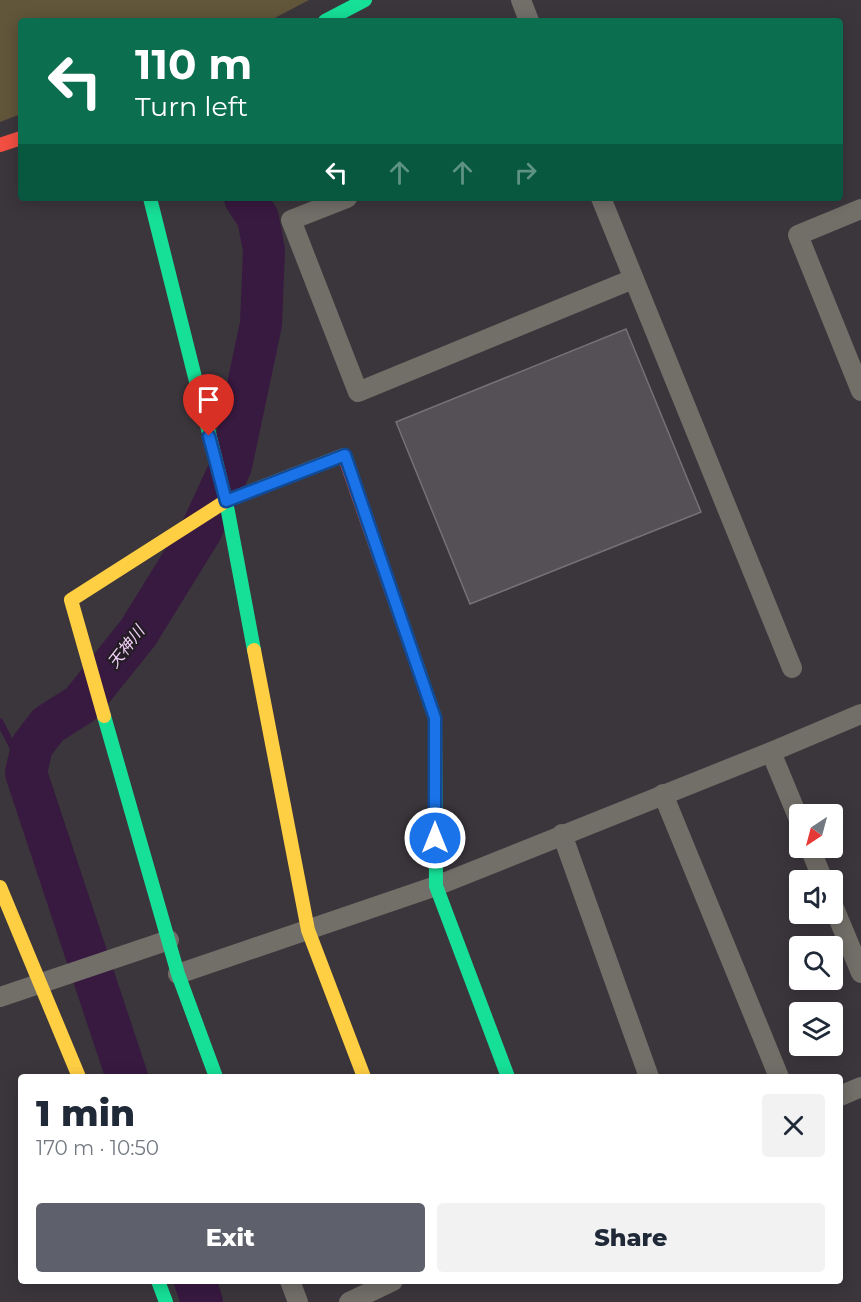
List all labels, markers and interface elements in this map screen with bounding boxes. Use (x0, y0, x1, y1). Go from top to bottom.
text: 110 m (135, 38, 252, 90)
icon: left (36, 42, 114, 120)
text: Turn left (135, 90, 248, 123)
icon: left (320, 156, 353, 189)
icon: ahead (383, 156, 416, 189)
icon: ahead (446, 156, 479, 189)
icon: right (509, 156, 542, 189)
pin (183, 374, 234, 436)
icon: arrive (192, 383, 225, 416)
water label: 天神川 (104, 621, 149, 672)
north arrow (789, 804, 843, 858)
map controls (789, 804, 843, 1056)
position arrow (403, 806, 467, 870)
button: sound (789, 870, 843, 924)
button: search (789, 936, 843, 990)
button: layers (789, 1002, 843, 1056)
text: 1 min (36, 1091, 135, 1135)
button: close (762, 1094, 825, 1157)
text: 170 m · 10:50 (36, 1136, 159, 1160)
button: Exit (36, 1203, 425, 1272)
button: Share (437, 1203, 825, 1272)

